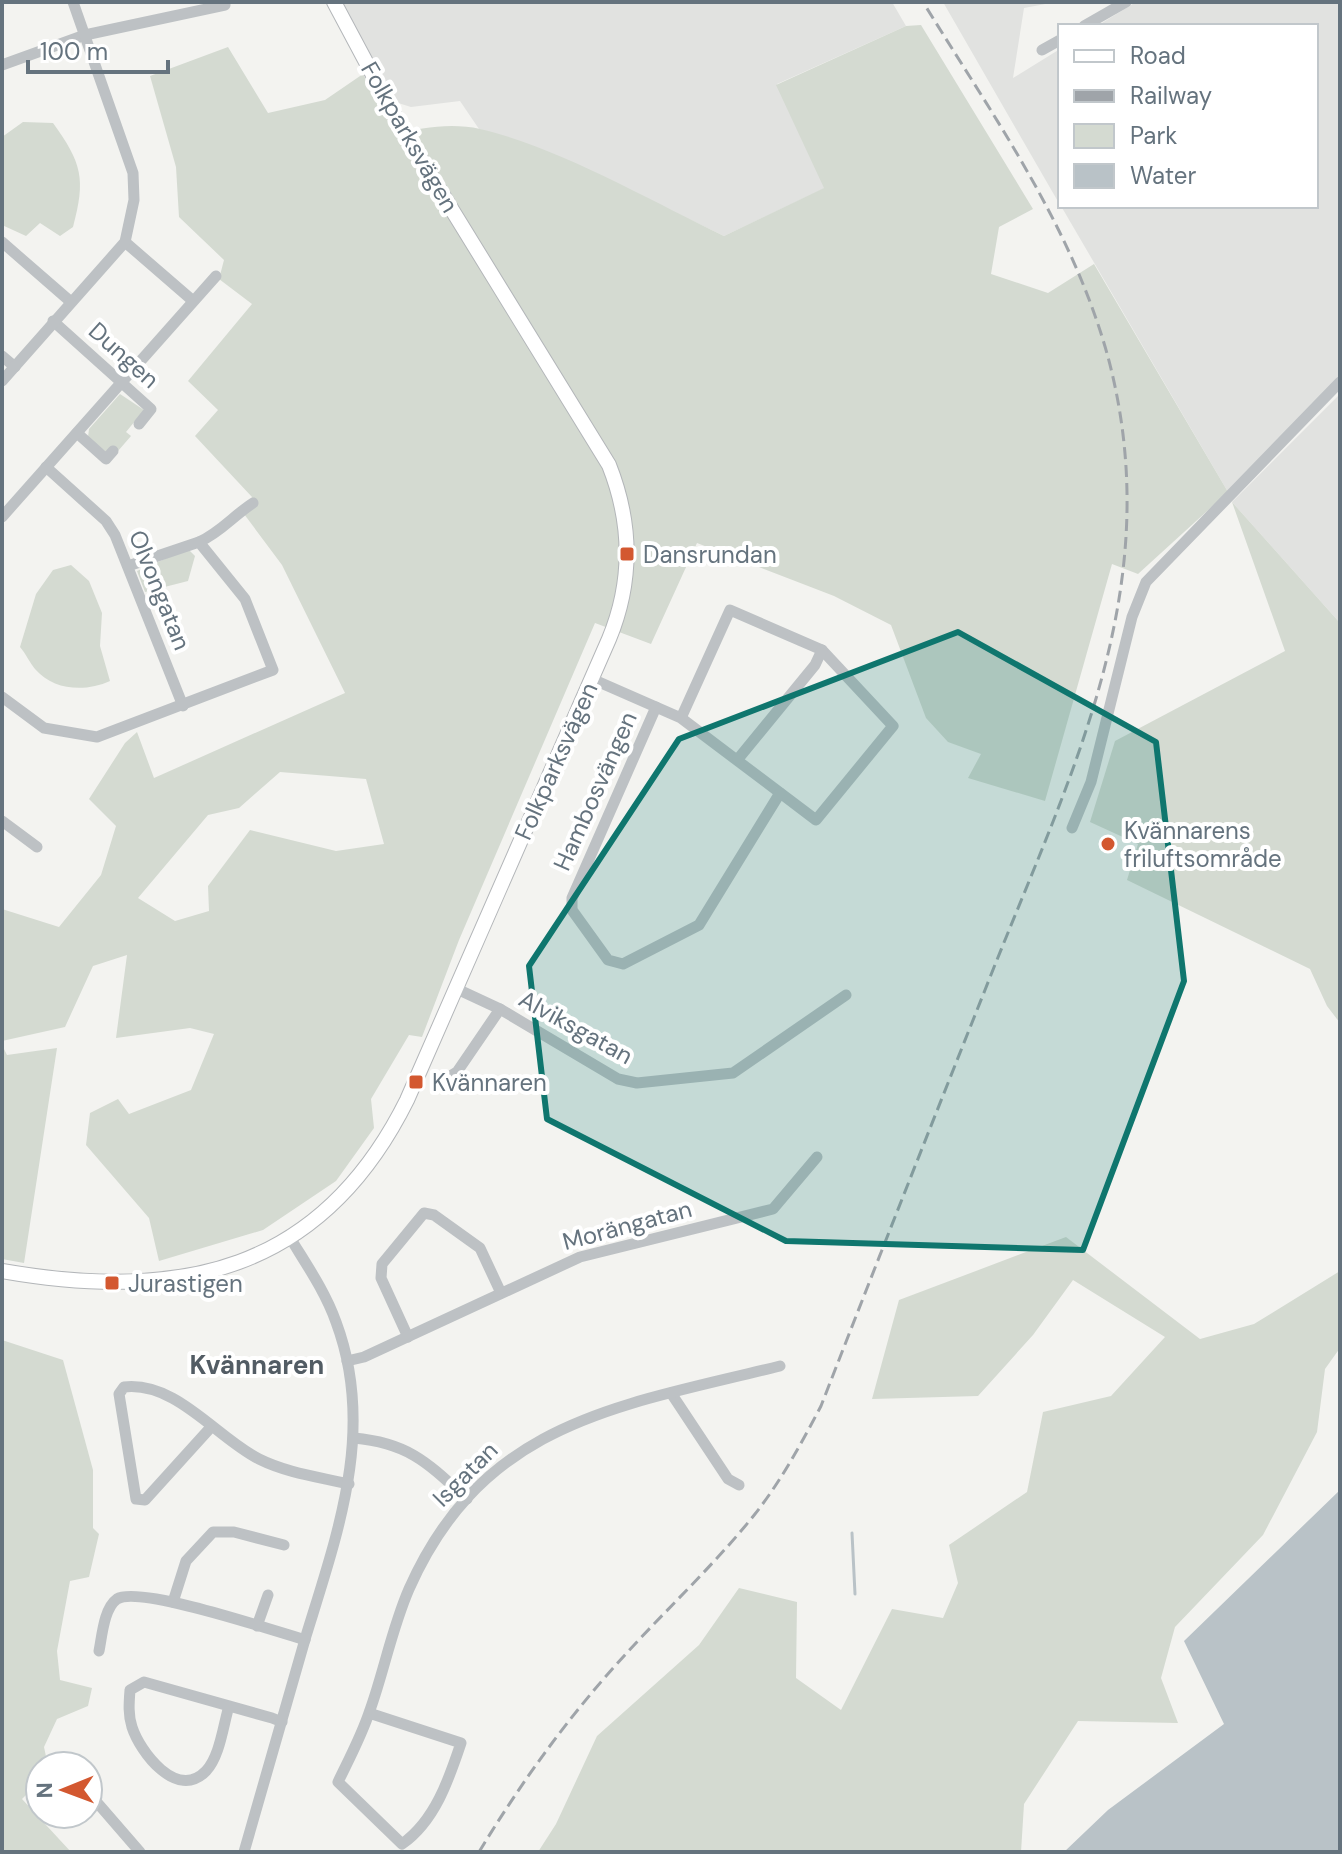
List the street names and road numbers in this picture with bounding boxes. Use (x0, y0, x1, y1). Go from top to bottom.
street label: Folkparksvägen (354, 56, 466, 218)
street label: Dungen (82, 315, 166, 395)
street label: Olvongatan (122, 526, 198, 654)
street label: Folkparksvägen (507, 677, 605, 845)
street label: Hambosvängen (546, 707, 644, 875)
street label: Alviksgatan (514, 983, 638, 1071)
street label: Morängatan (559, 1193, 695, 1257)
street label: Isgatan (426, 1435, 504, 1513)

